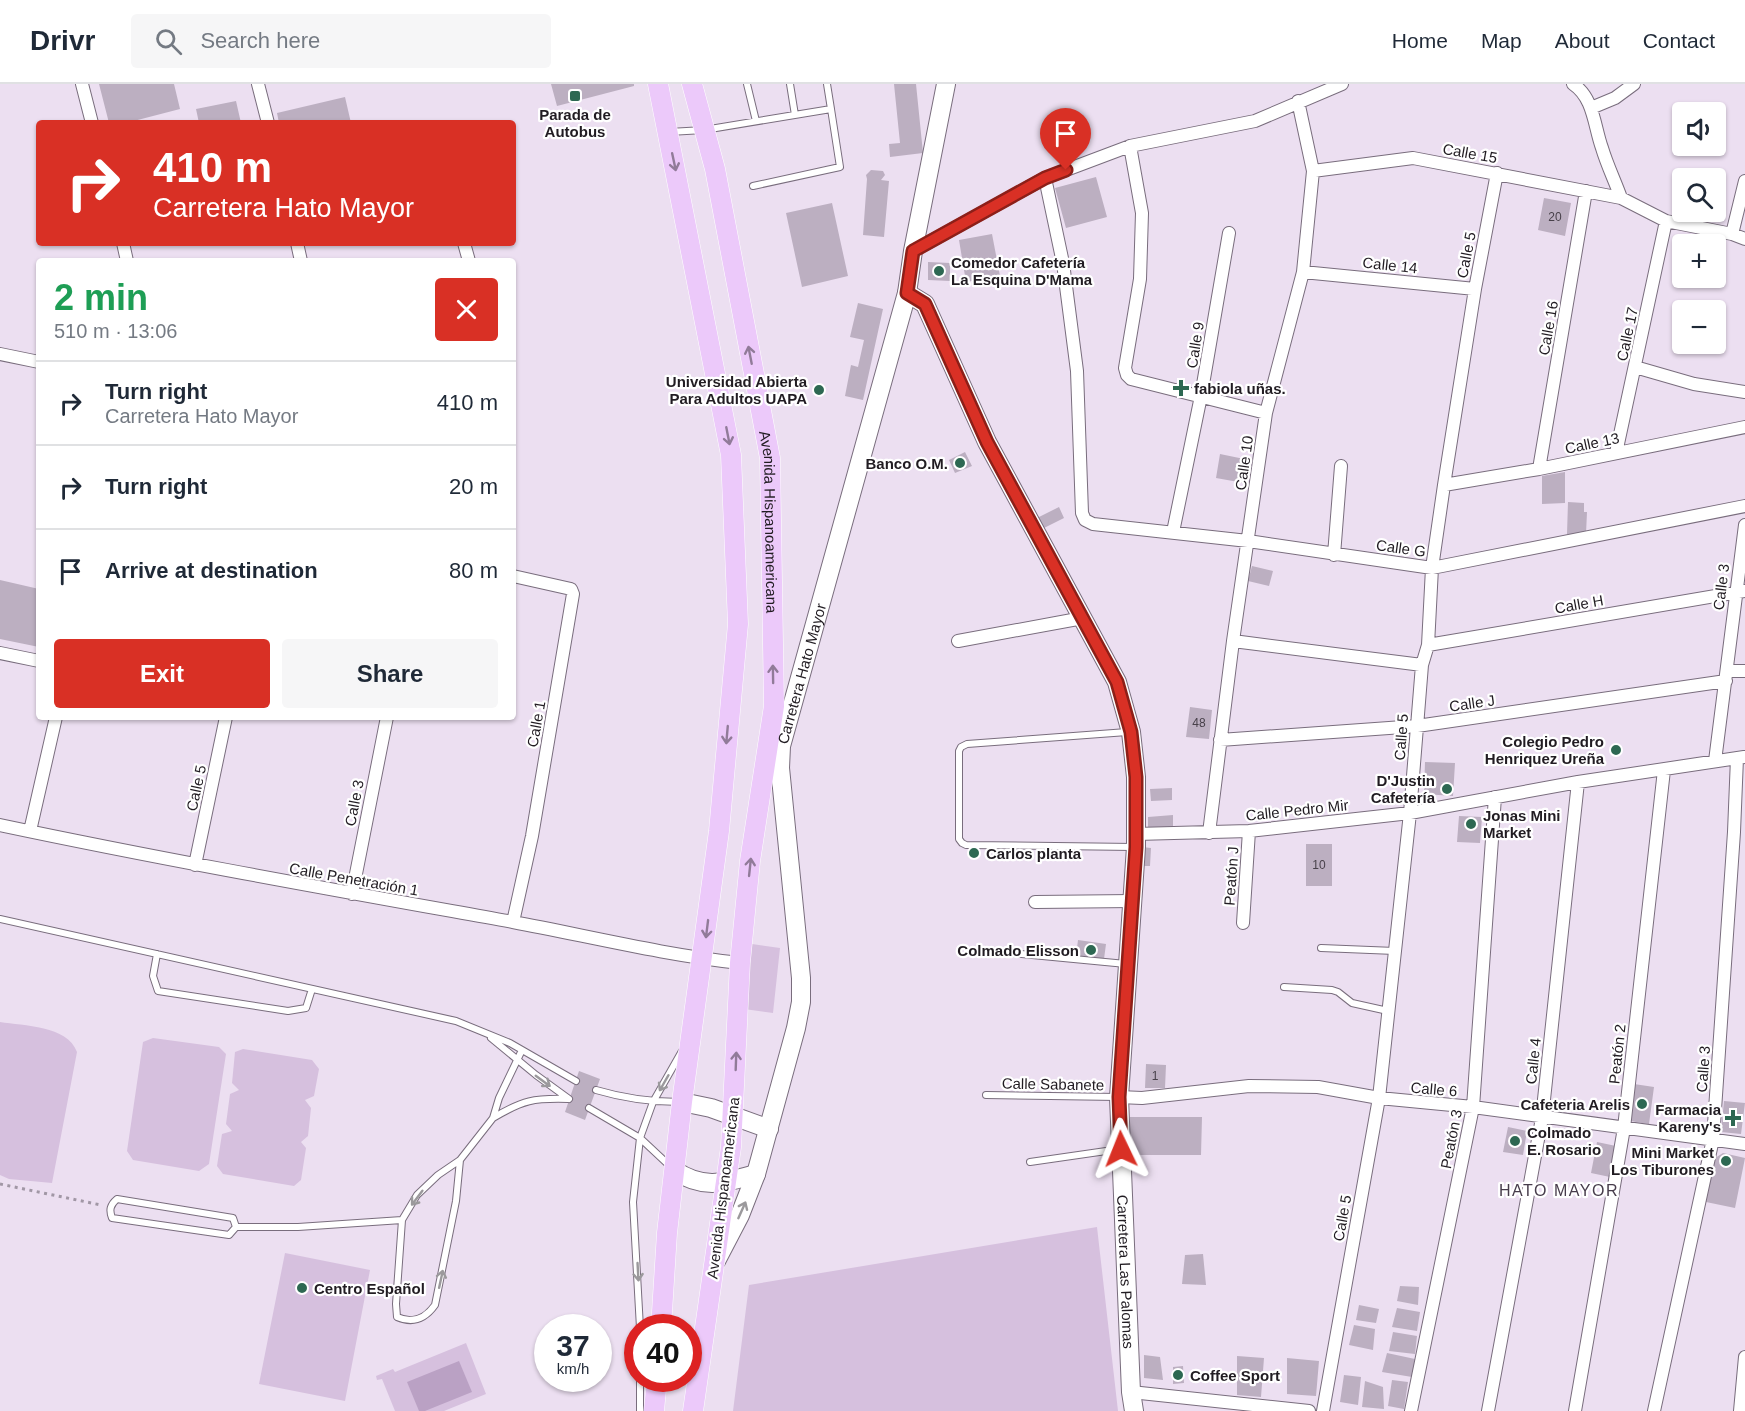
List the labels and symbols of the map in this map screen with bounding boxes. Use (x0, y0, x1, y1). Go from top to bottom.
marker: Parada de Autobus (568, 89, 582, 103)
place label: Parada de Autobus (539, 106, 611, 140)
pin (1040, 108, 1091, 170)
street label: Calle 15 (1441, 140, 1499, 166)
one-way arrow (669, 152, 680, 171)
house number: 20 (1548, 210, 1562, 224)
street label: Calle 5 (1453, 230, 1479, 280)
place label: Comedor Cafetería La Esquina D'Mama (951, 254, 1093, 288)
street label: Calle 14 (1362, 254, 1418, 276)
marker: Comedor Cafetería La Esquina D'Mama (932, 264, 946, 278)
street label: Calle 16 (1535, 299, 1561, 357)
street label: Calle 17 (1613, 305, 1641, 363)
street label: Calle 9 (1183, 321, 1207, 369)
one-way arrow (744, 345, 755, 365)
place label: Universidad Abierta Para Adultos UAPA (666, 373, 808, 407)
marker: fabiola uñas. (1172, 379, 1190, 397)
place label: fabiola uñas. (1194, 380, 1286, 397)
marker: Universidad Abierta Para Adultos UAPA (812, 383, 826, 397)
one-way arrow (723, 425, 734, 445)
street label: Avenida Hispanoamericana (756, 429, 781, 614)
street label: Calle 13 (1563, 429, 1621, 457)
street label: Calle 10 (1232, 435, 1256, 491)
place label: Banco O.M. (865, 455, 948, 472)
marker: Banco O.M. (953, 456, 967, 470)
street label: Calle G (1375, 536, 1427, 560)
street label: Calle 3 (1710, 563, 1732, 611)
street label: Calle H (1553, 591, 1605, 617)
street label: Carretera Hato Mayor (774, 601, 829, 746)
one-way arrow (767, 664, 779, 684)
street label: Calle J (1448, 691, 1496, 715)
street label: Calle 1 (524, 700, 548, 748)
street label: Calle 5 (1391, 713, 1411, 761)
house number: 48 (1192, 716, 1206, 730)
one-way arrow (721, 724, 732, 744)
place label: Colegio Pedro Henriquez Ureña (1485, 733, 1605, 767)
marker: Colegio Pedro Henriquez Ureña (1609, 743, 1623, 757)
street label: Calle 5 (183, 763, 209, 813)
place label: D'Justin Cafetería (1371, 772, 1436, 806)
street label: Calle 3 (341, 778, 367, 828)
marker: D'Justin Cafetería (1440, 782, 1454, 796)
street label: Calle Pedro Mir (1245, 796, 1349, 824)
place label: Jonas Mini Market (1483, 807, 1561, 841)
marker: Jonas Mini Market (1464, 817, 1478, 831)
place label: Carlos planta (986, 845, 1082, 862)
marker: Carlos planta (967, 846, 981, 860)
street label: Peatón J (1220, 846, 1242, 906)
one-way arrow (745, 858, 756, 877)
house number: 10 (1312, 858, 1326, 872)
street label: Calle Penetración 1 (288, 859, 420, 899)
one-way arrow (701, 918, 712, 938)
place label: Colmado Elisson (957, 942, 1079, 959)
marker: Colmado Elisson (1084, 943, 1098, 957)
street label: Peatón 2 (1605, 1023, 1629, 1085)
street label: Calle 4 (1522, 1037, 1544, 1085)
street label: Calle 3 (1693, 1045, 1713, 1093)
one-way arrow (730, 1052, 741, 1072)
house number: 1 (1152, 1069, 1159, 1083)
one-way arrow (658, 1074, 670, 1091)
one-way arrow (535, 1075, 551, 1087)
street label: Calle Sabanete (1002, 1075, 1104, 1093)
street label: Calle 6 (1410, 1078, 1458, 1100)
street label: Avenida Hispanoamericana (703, 1095, 743, 1280)
place label: Cafeteria Arelis (1521, 1096, 1630, 1113)
marker: Cafeteria Arelis (1635, 1097, 1649, 1111)
place label: Farmacia Kareny's (1655, 1101, 1722, 1135)
street label: Peatón 3 (1437, 1108, 1465, 1170)
marker: Farmacia Kareny's (1726, 1111, 1740, 1125)
position arrow (1089, 1117, 1153, 1181)
place label: Colmado E. Rosario (1527, 1124, 1601, 1158)
marker: Colmado E. Rosario (1508, 1134, 1522, 1148)
place label: Mini Market Los Tiburones (1611, 1144, 1714, 1178)
marker: Mini Market Los Tiburones (1719, 1154, 1733, 1168)
district label: HATO MAYOR (1499, 1182, 1619, 1199)
one-way arrow (410, 1190, 423, 1206)
street label: Carretera Las Palomas (1114, 1194, 1138, 1349)
street label: Calle 5 (1330, 1194, 1354, 1242)
one-way arrow (737, 1201, 748, 1220)
one-way arrow (632, 1262, 643, 1282)
one-way arrow (436, 1270, 447, 1290)
place label: Centro Español (314, 1280, 425, 1297)
marker: Centro Español (295, 1281, 309, 1295)
speed limit sign: 40 (624, 1314, 702, 1392)
place label: Coffee Sport (1190, 1367, 1280, 1384)
marker: Coffee Sport (1171, 1368, 1185, 1382)

